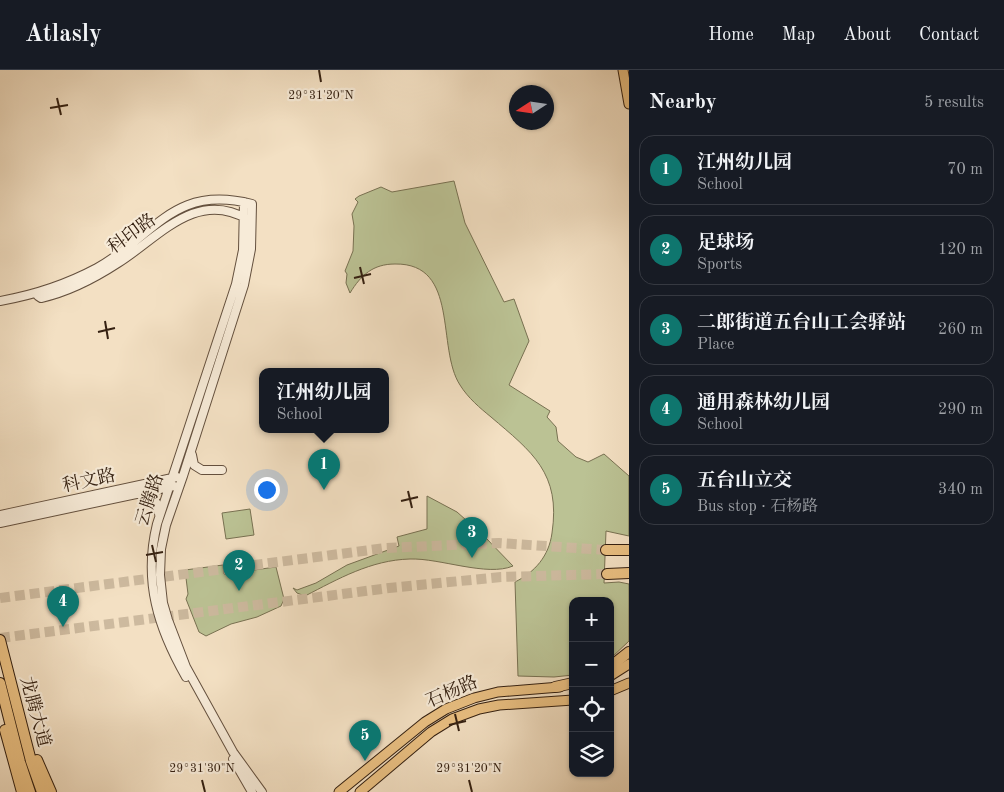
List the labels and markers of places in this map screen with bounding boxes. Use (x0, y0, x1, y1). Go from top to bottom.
pin: 1 (308, 449, 340, 490)
pin: 3 (456, 517, 488, 558)
pin: 2 (223, 550, 255, 591)
pin: 4 (47, 586, 79, 627)
pin: 5 (349, 720, 381, 761)

